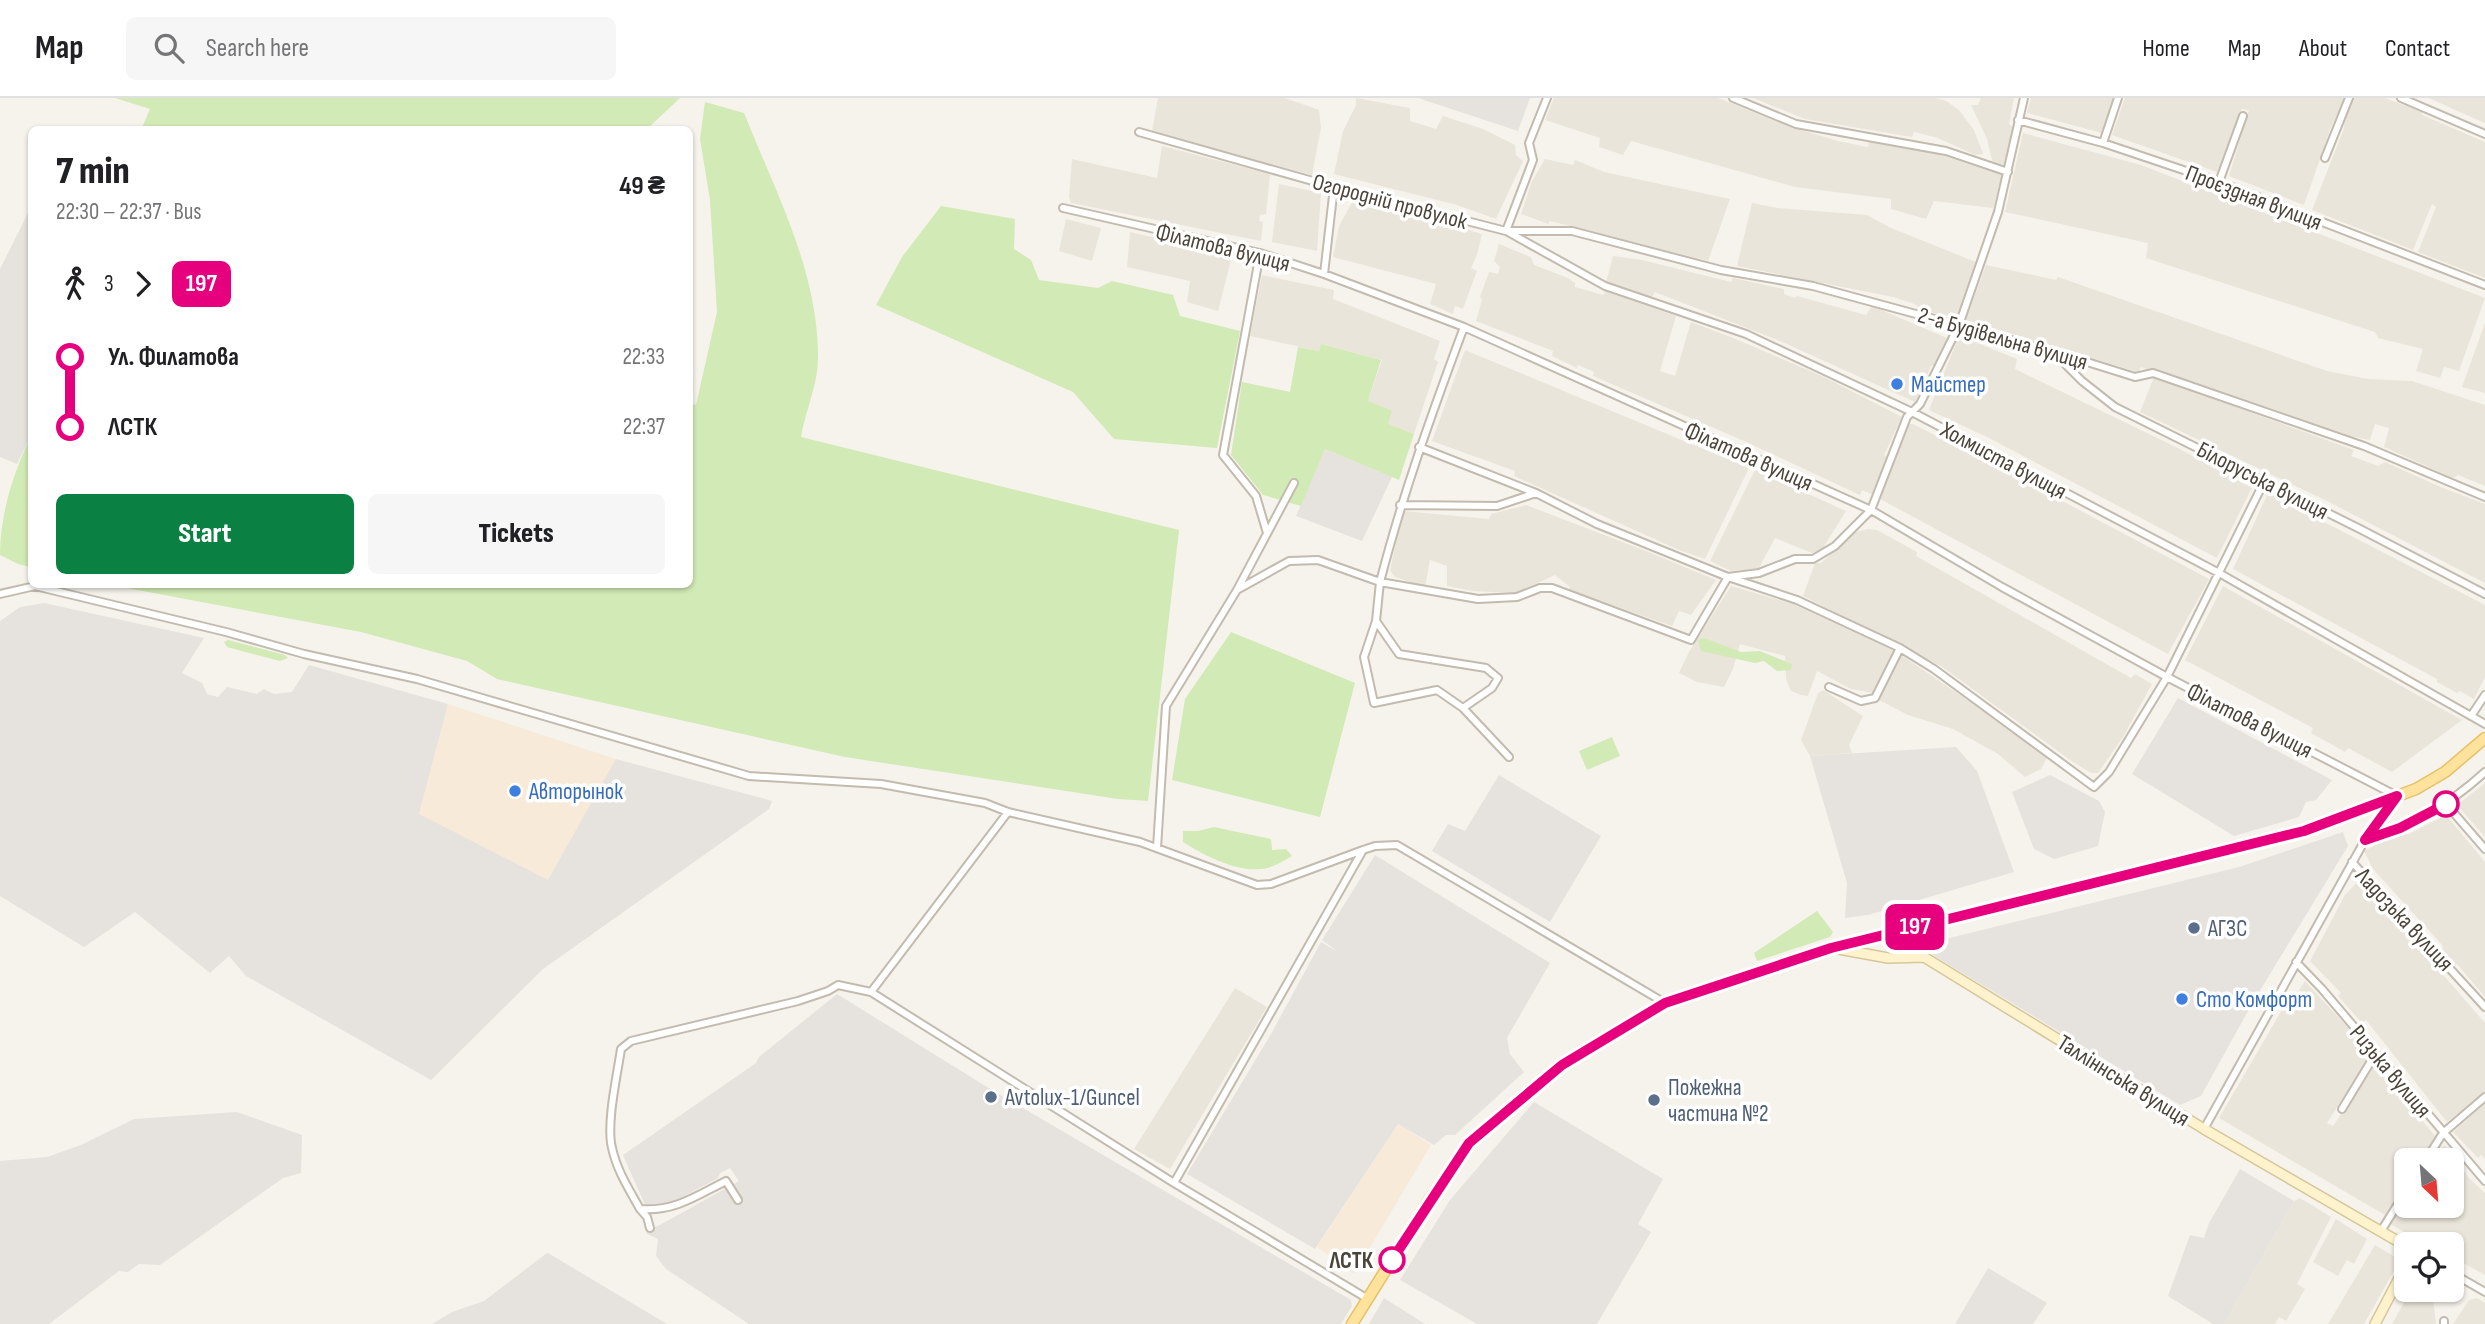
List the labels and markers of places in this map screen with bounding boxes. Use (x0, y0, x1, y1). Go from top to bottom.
place label: Майстер (1911, 371, 1986, 399)
marker: Майстер (1889, 376, 1905, 392)
place label: Авторынок (528, 778, 623, 806)
marker: Авторынок (507, 783, 523, 799)
unlabelled marker (2433, 791, 2459, 817)
place label: АГЗС (2207, 915, 2247, 943)
marker: АГЗС (2186, 920, 2202, 936)
place label: Сто Комфорт (2196, 986, 2312, 1014)
marker: Сто Комфорт (2174, 991, 2190, 1007)
place label: Пожежна частина №2 (1668, 1074, 1768, 1128)
place label: Avtolux-1/Guncel (1004, 1084, 1140, 1112)
marker: Avtolux-1/Guncel (983, 1089, 999, 1105)
marker: Пожежна частина №2 (1646, 1092, 1662, 1108)
place label: ЛСТК (1328, 1247, 1374, 1275)
marker: ЛСТК (1379, 1247, 1405, 1273)

